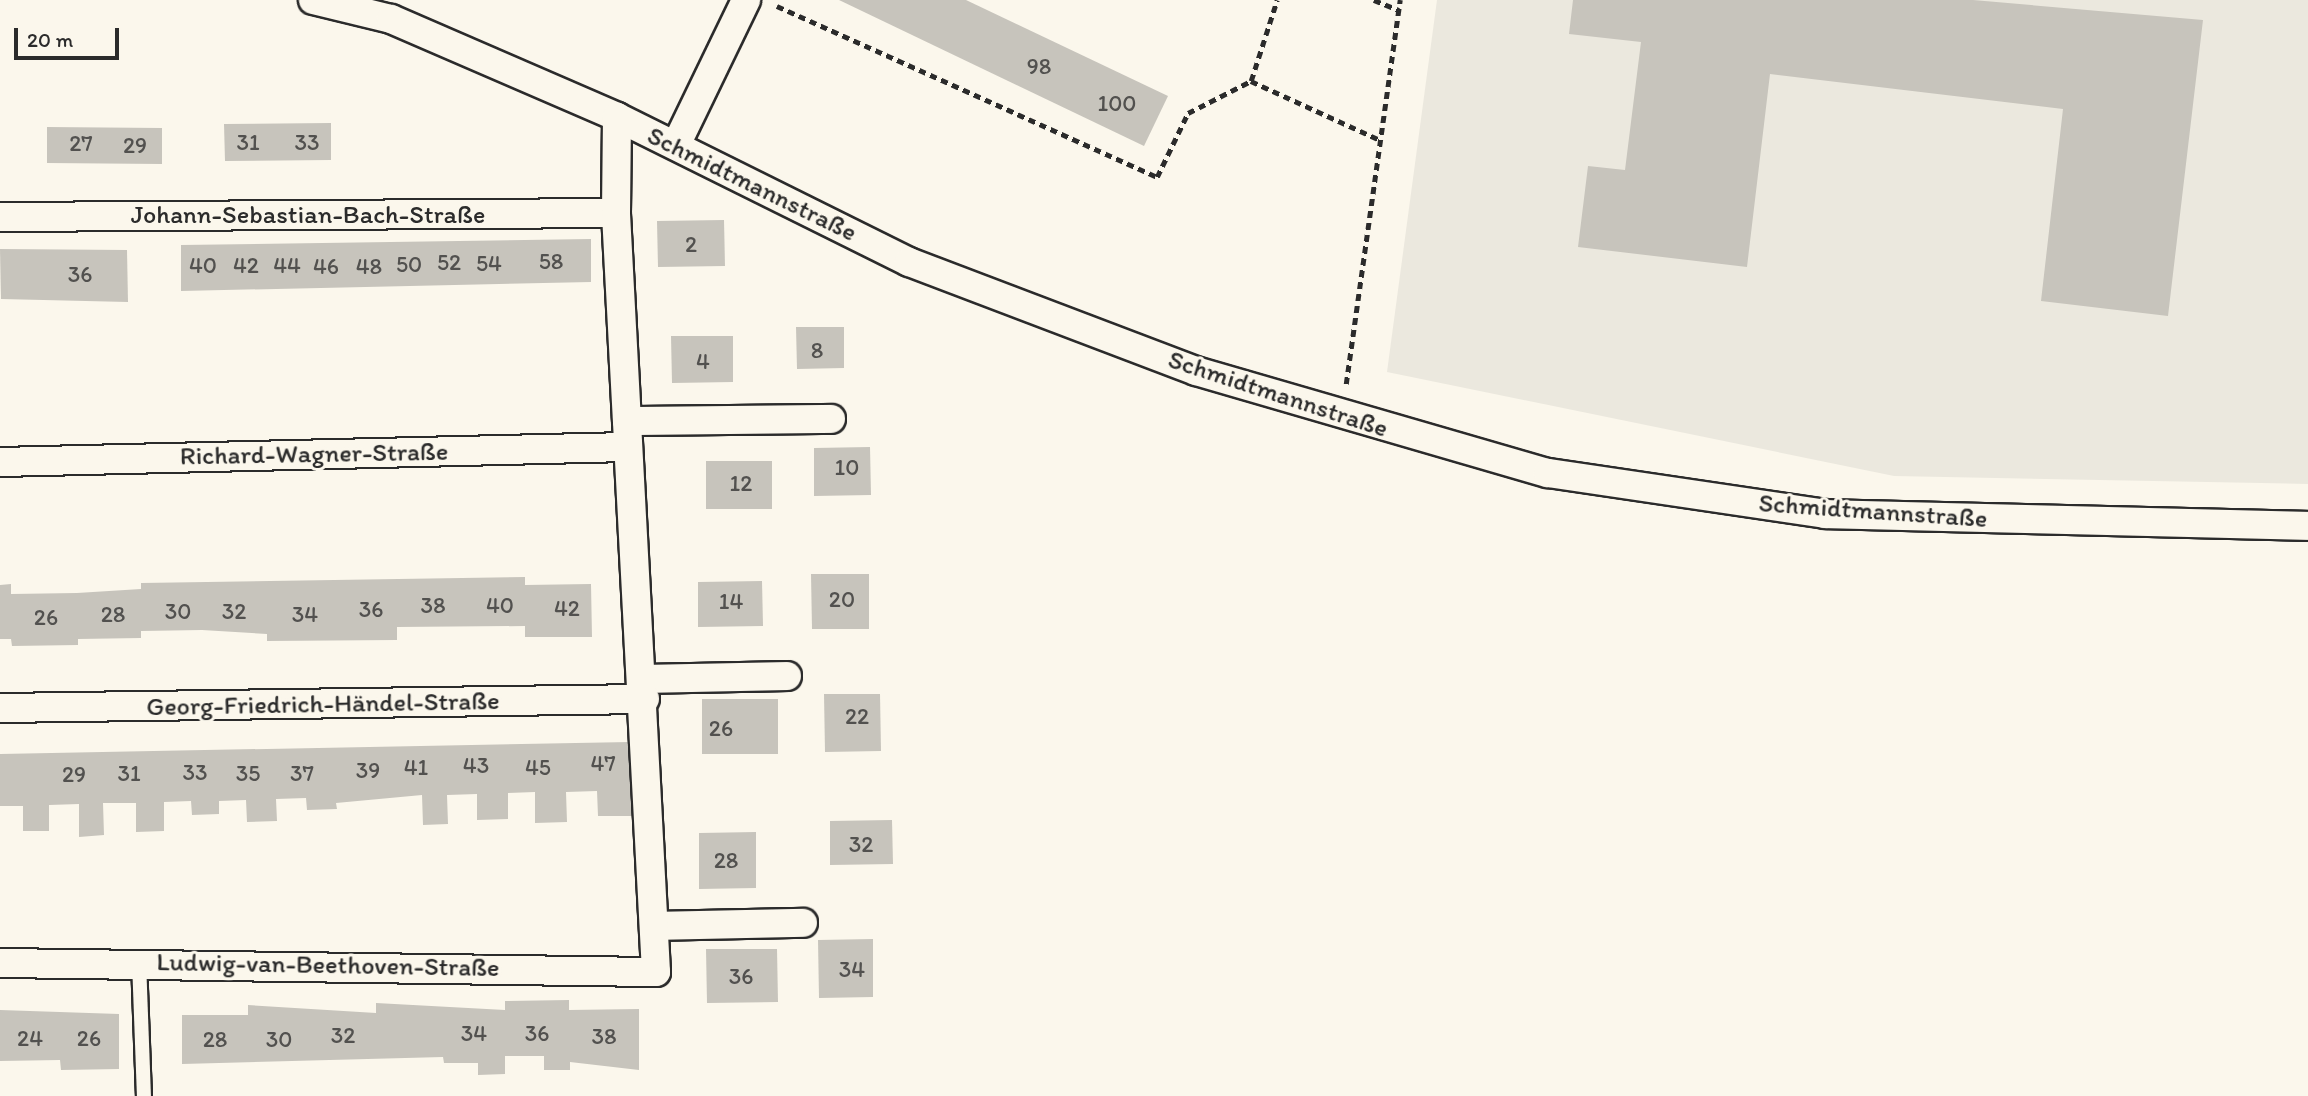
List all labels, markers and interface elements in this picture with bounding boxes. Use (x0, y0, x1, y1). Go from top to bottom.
scale bar (18, 14, 122, 58)
text: 20 m (27, 27, 73, 52)
house number: 98 (1027, 52, 1051, 80)
house number: 100 (1097, 89, 1137, 117)
street label: Schmidtmannstraße (642, 120, 862, 248)
house number: 31 (236, 128, 260, 156)
house number: 33 (294, 128, 320, 156)
house number: 27 (69, 129, 93, 157)
house number: 29 (123, 131, 147, 159)
street label: Johann-Sebastian-Bach-Straße (131, 199, 485, 231)
house number: 2 (685, 230, 697, 258)
house number: 58 (539, 247, 563, 275)
house number: 52 (437, 248, 461, 276)
house number: 54 (476, 249, 502, 277)
house number: 50 (396, 250, 422, 278)
house number: 40 (189, 251, 217, 279)
house number: 42 (233, 251, 259, 279)
house number: 44 (273, 251, 301, 279)
house number: 46 (313, 252, 339, 280)
house number: 48 (356, 252, 382, 280)
house number: 36 (68, 260, 92, 288)
house number: 8 (811, 336, 823, 364)
street label: Schmidtmannstraße (1164, 344, 1392, 444)
house number: 4 (696, 347, 710, 375)
street label: Richard-Wagner-Straße (180, 436, 448, 472)
house number: 10 (835, 453, 859, 481)
house number: 12 (730, 469, 752, 497)
street label: Schmidtmannstraße (1758, 487, 1988, 535)
house number: 20 (829, 585, 855, 613)
house number: 14 (719, 587, 743, 615)
house number: 38 (420, 591, 446, 619)
house number: 40 (486, 591, 514, 619)
house number: 42 (554, 594, 580, 622)
house number: 36 (359, 595, 383, 623)
house number: 30 (165, 597, 191, 625)
house number: 32 (222, 597, 246, 625)
house number: 28 (101, 600, 125, 628)
house number: 34 (292, 600, 318, 628)
house number: 26 (34, 603, 58, 631)
street label: Georg-Friedrich-Händel-Straße (146, 685, 500, 723)
house number: 22 (845, 702, 869, 730)
house number: 26 (709, 714, 733, 742)
house number: 47 (590, 749, 616, 777)
house number: 43 (463, 751, 489, 779)
house number: 41 (404, 753, 428, 781)
house number: 45 (525, 753, 551, 781)
house number: 39 (356, 756, 380, 784)
house number: 33 (182, 758, 208, 786)
house number: 31 (117, 759, 141, 787)
house number: 35 (236, 759, 260, 787)
house number: 37 (290, 759, 314, 787)
house number: 29 (62, 760, 86, 788)
house number: 32 (849, 830, 873, 858)
house number: 28 (714, 846, 738, 874)
street label: Ludwig-van-Beethoven-Straße (156, 946, 500, 984)
house number: 34 (839, 955, 865, 983)
house number: 36 (729, 962, 753, 990)
house number: 34 (461, 1019, 487, 1047)
house number: 36 (525, 1019, 549, 1047)
house number: 32 (331, 1021, 355, 1049)
house number: 38 (591, 1022, 617, 1050)
house number: 24 (17, 1024, 43, 1052)
house number: 26 (77, 1024, 101, 1052)
house number: 28 (203, 1025, 227, 1053)
house number: 30 (266, 1025, 292, 1053)

